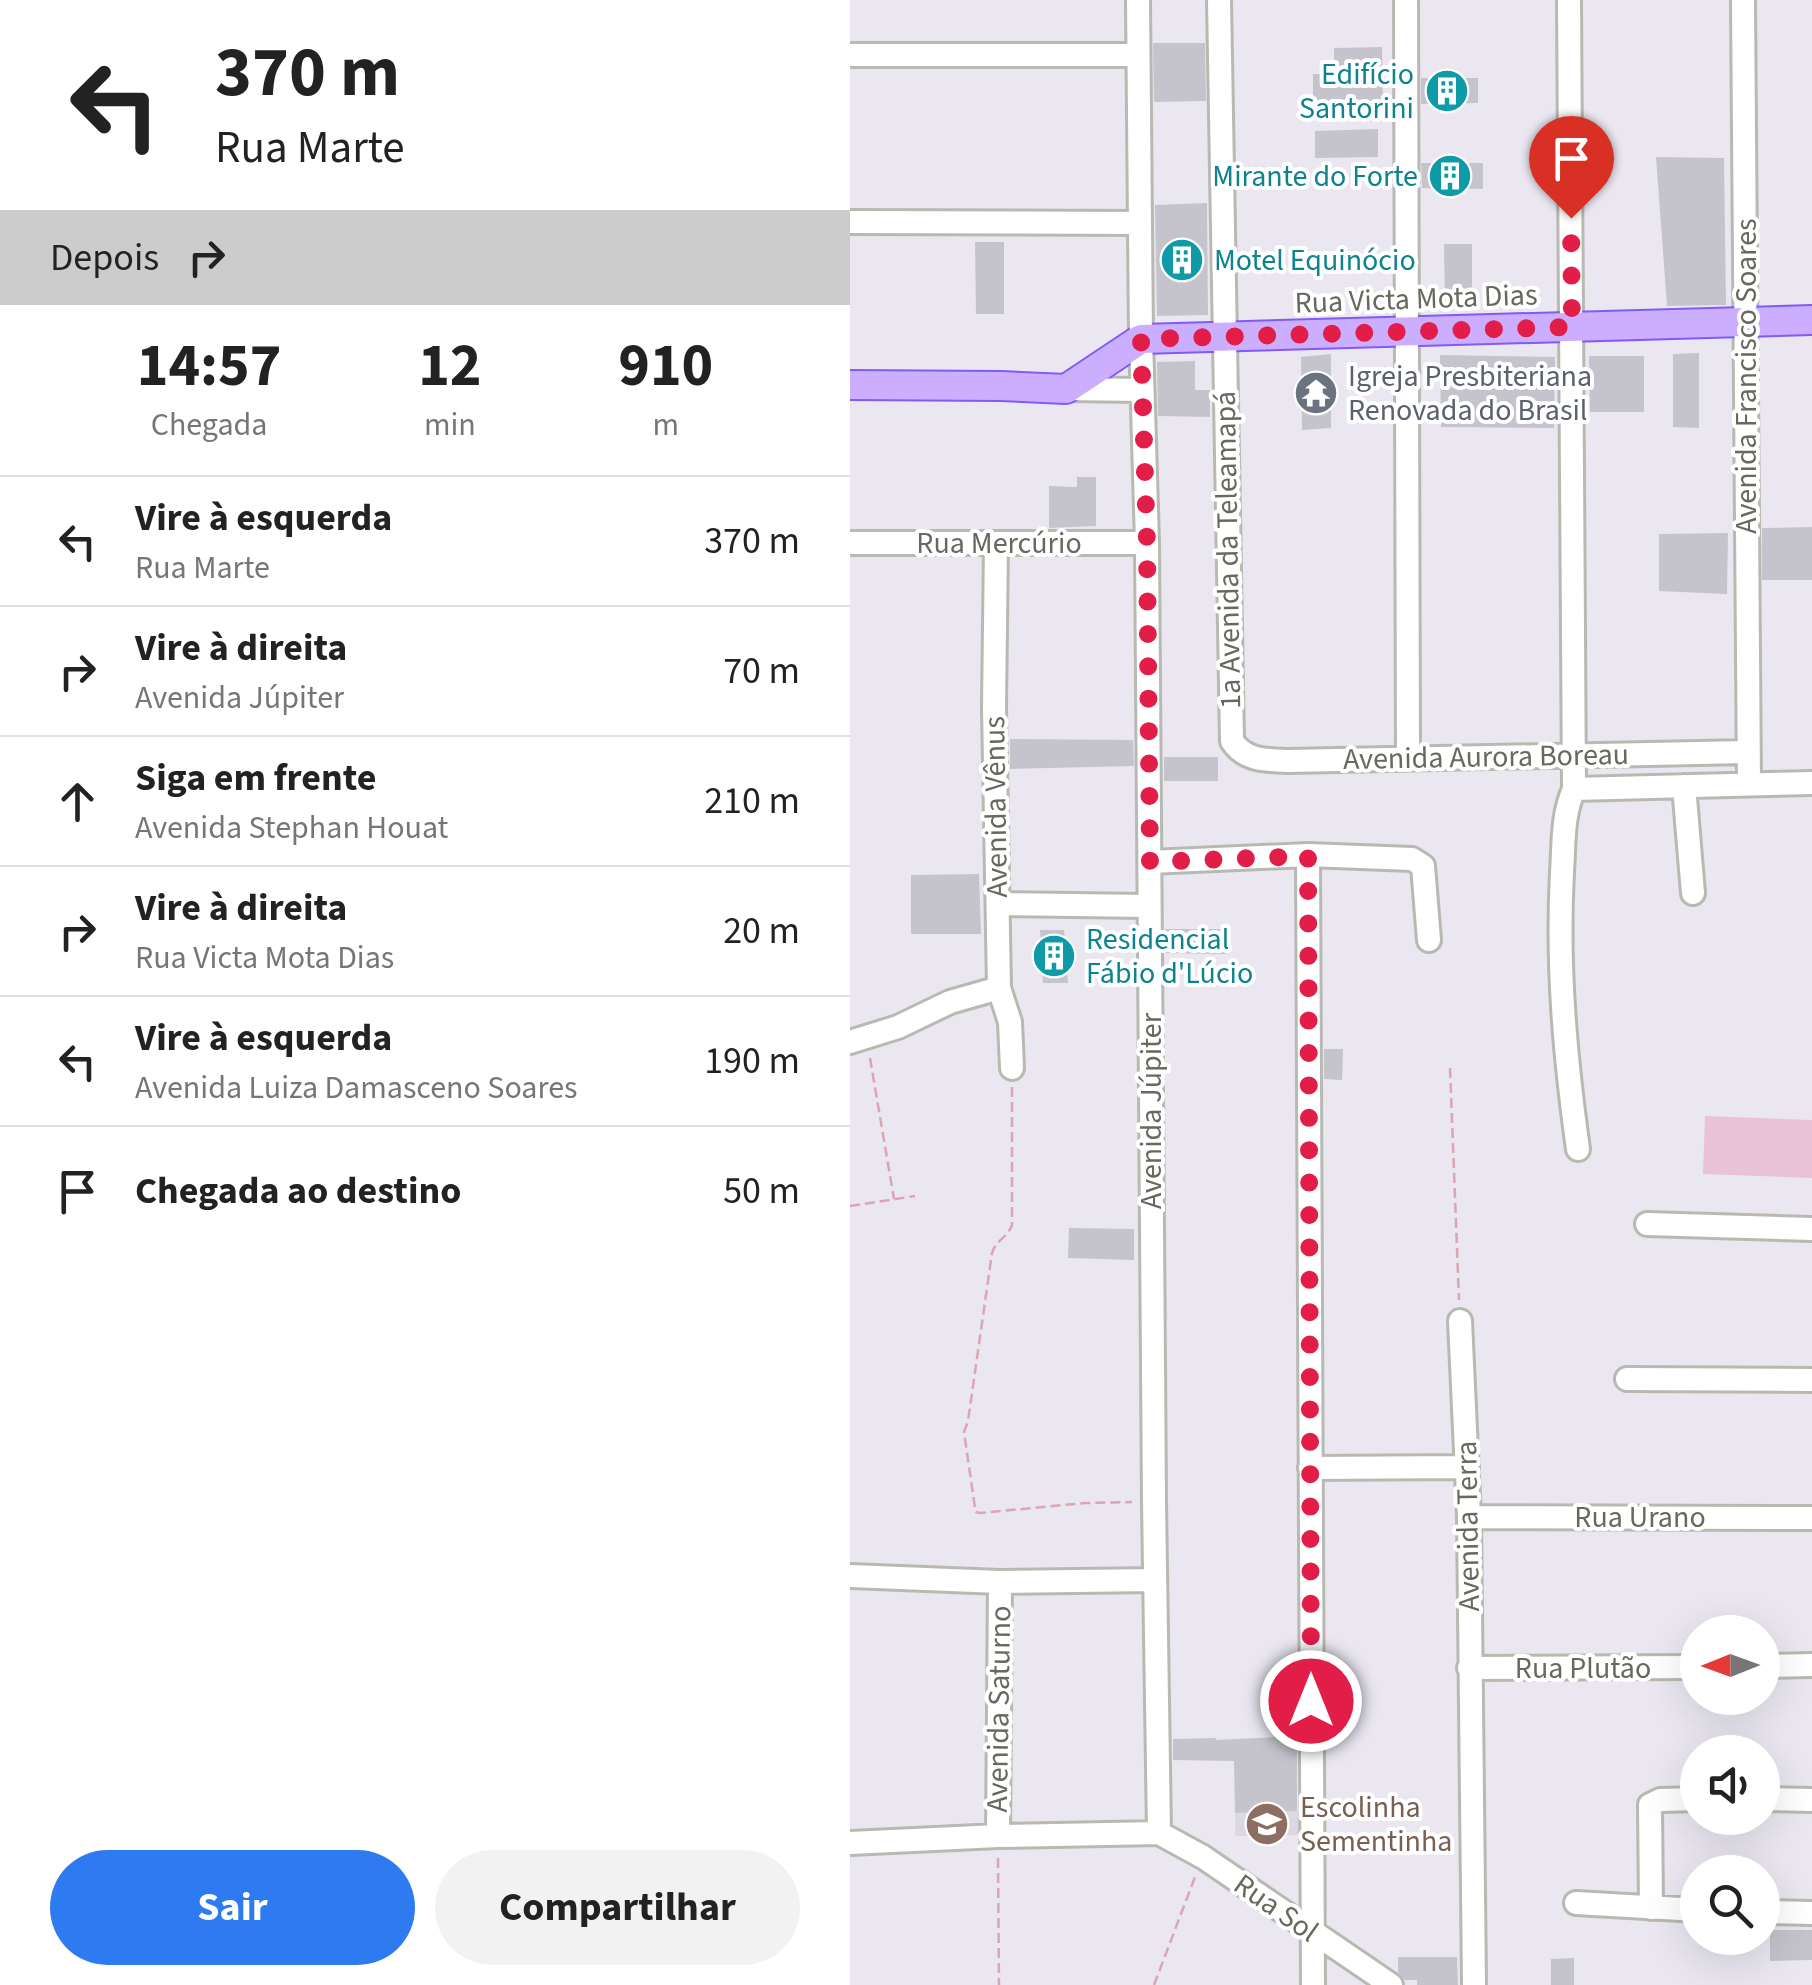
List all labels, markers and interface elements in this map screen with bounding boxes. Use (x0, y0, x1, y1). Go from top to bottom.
text: 370 m (215, 23, 400, 123)
icon: left (50, 40, 180, 170)
place label: Edifício Santorini (1299, 53, 1414, 130)
building icon: Edifício Santorini (1424, 68, 1470, 114)
text: Rua Marte (215, 116, 405, 180)
pin (1529, 116, 1614, 219)
icon: arrive (1544, 131, 1599, 186)
building icon: Mirante do Forte (1427, 153, 1473, 199)
place label: Mirante do Forte (1212, 155, 1418, 198)
street label: Avenida Francisco Soares (1725, 218, 1768, 534)
icon: right (179, 230, 234, 285)
text: Depois (50, 231, 159, 285)
building icon: Motel Equinócio (1159, 237, 1205, 283)
place label: Motel Equinócio (1214, 239, 1416, 282)
street label: Rua Victa Mota Dias (1294, 273, 1538, 325)
text: 14:57 (137, 324, 281, 409)
text: 12 (418, 324, 482, 409)
text: 910 (618, 324, 713, 409)
place label: Igreja Presbiteriana Renovada do Brasil (1348, 355, 1592, 432)
temple icon: Igreja Presbiteriana Renovada do Brasil (1293, 370, 1339, 416)
street label: 1a Avenida da Teleamapá (1204, 391, 1252, 709)
text: Chegada (151, 402, 268, 448)
text: min (424, 402, 476, 448)
text: m (652, 402, 679, 448)
text: Vire à esquerda (135, 491, 392, 545)
icon: left (50, 514, 105, 569)
text: 370 m (704, 514, 800, 568)
street label: Rua Mercúrio (916, 522, 1082, 565)
text: Rua Marte (135, 545, 270, 591)
text: Vire à direita (135, 621, 347, 675)
icon: right (50, 644, 105, 699)
text: 70 m (723, 644, 800, 698)
text: Avenida Júpiter (135, 675, 344, 721)
street label: Avenida Vênus (973, 716, 1019, 898)
street label: Avenida Aurora Boreau (1343, 733, 1629, 781)
text: Siga em frente (135, 751, 376, 805)
icon: ahead (50, 774, 105, 829)
text: 210 m (704, 774, 800, 828)
text: Avenida Stephan Houat (135, 805, 448, 851)
text: Vire à direita (135, 881, 347, 935)
icon: right (50, 904, 105, 959)
text: 20 m (723, 904, 800, 958)
place label: Residencial Fábio d'Lúcio (1086, 918, 1253, 995)
building icon: Residencial Fábio d'Lúcio (1031, 933, 1077, 979)
text: Rua Victa Mota Dias (135, 935, 394, 981)
text: Vire à esquerda (135, 1011, 392, 1065)
street label: Avenida Júpiter (1130, 1012, 1173, 1209)
icon: left (50, 1034, 105, 1089)
text: 190 m (704, 1034, 800, 1088)
text: Avenida Luiza Damasceno Soares (135, 1065, 578, 1111)
icon: arrive (50, 1164, 105, 1219)
text: Chegada ao destino (135, 1164, 461, 1218)
text: 50 m (723, 1164, 800, 1218)
street label: Avenida Terra (1445, 1440, 1491, 1612)
street label: Rua Urano (1574, 1496, 1706, 1539)
street label: Avenida Saturno (976, 1605, 1022, 1813)
north arrow (1680, 1615, 1780, 1715)
map controls (1680, 1615, 1780, 1955)
street label: Rua Plutão (1515, 1647, 1651, 1690)
position arrow (1259, 1649, 1363, 1753)
button: sound (1680, 1735, 1780, 1835)
place label: Escolinha Sementinha (1300, 1786, 1452, 1863)
school or university icon: Escolinha Sementinha (1244, 1801, 1290, 1847)
button: Sair (50, 1850, 415, 1965)
button: Compartilhar (435, 1850, 800, 1965)
button: search (1680, 1855, 1780, 1955)
street label: Rua Sol (1225, 1863, 1327, 1953)

